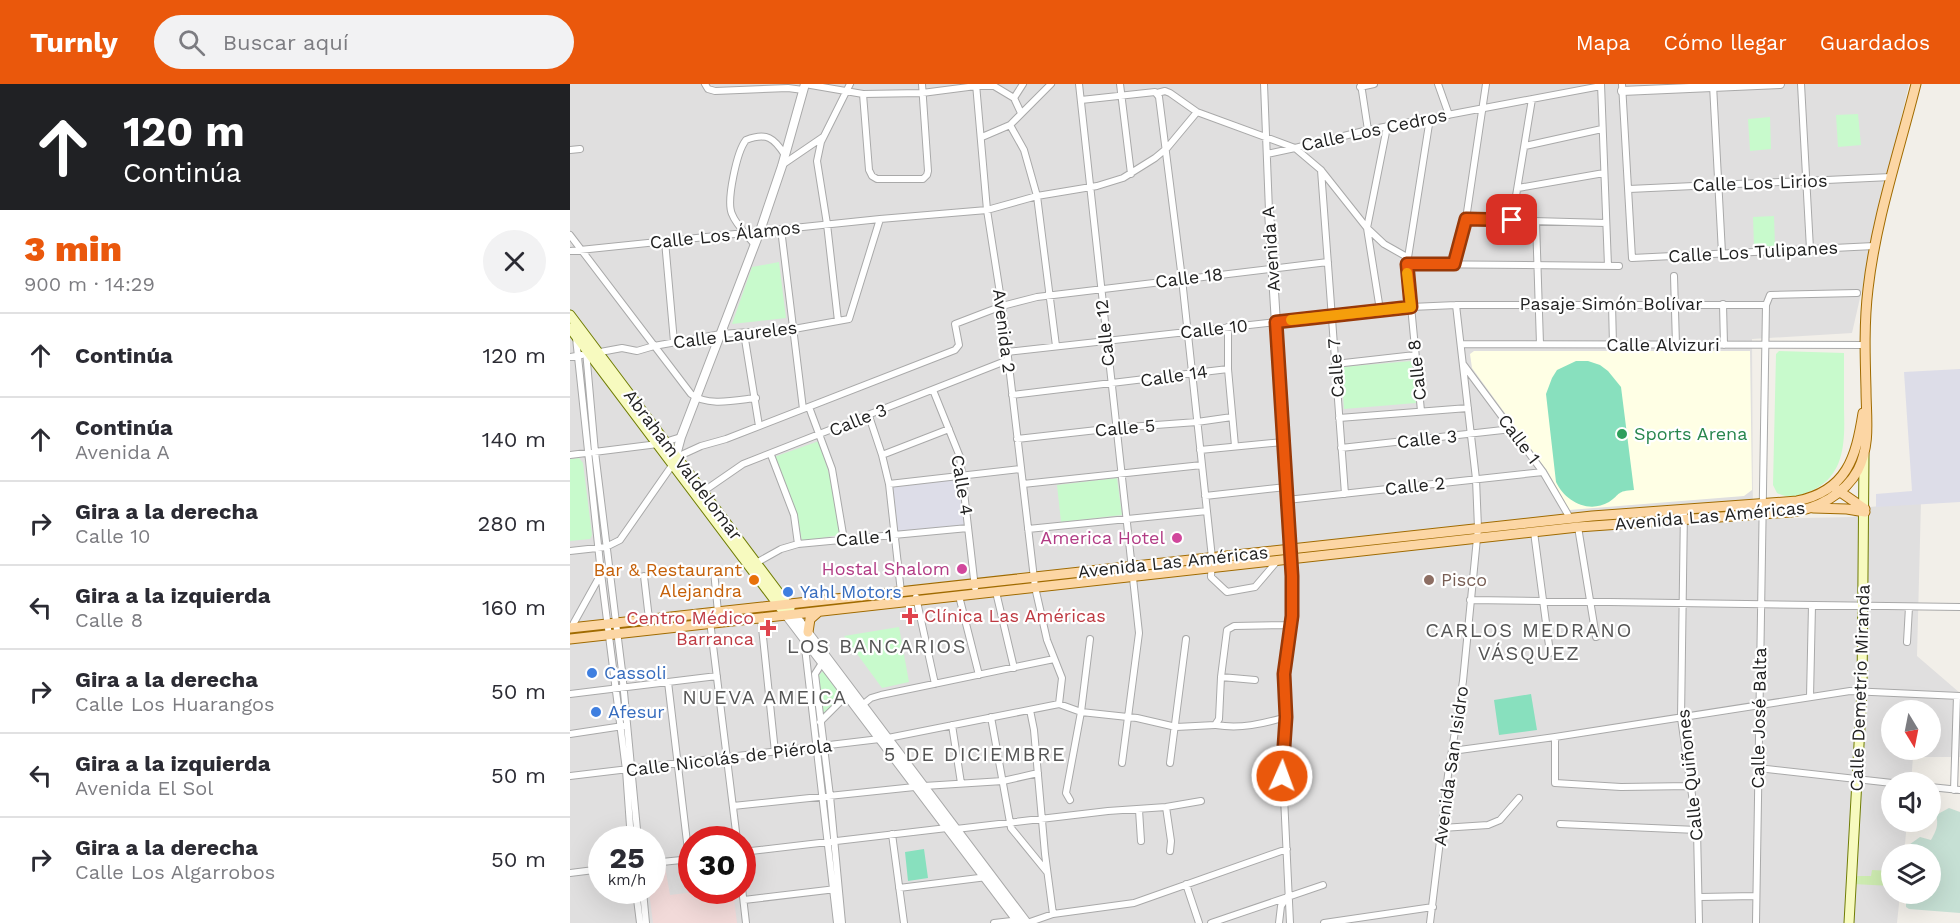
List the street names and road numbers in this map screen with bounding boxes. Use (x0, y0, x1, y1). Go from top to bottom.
street label: Calle Los Cedros (1299, 104, 1449, 155)
street label: Calle Los Lirios (1692, 170, 1828, 195)
street label: Avenida A (1257, 206, 1284, 292)
street label: Calle Los Álamos (649, 216, 801, 253)
street label: Calle Los Tulipanes (1667, 237, 1838, 266)
street label: Calle 18 (1154, 263, 1224, 292)
street label: Avenida 2 (989, 288, 1020, 374)
street label: Pasaje Simón Bolívar (1519, 293, 1703, 314)
street label: Calle 12 (1091, 299, 1118, 368)
street label: Calle 10 (1179, 315, 1249, 342)
street label: Calle Laureles (672, 316, 798, 353)
street label: Calle Alvizuri (1606, 334, 1720, 355)
street label: Calle 7 (1323, 338, 1348, 398)
street label: Calle 8 (1403, 339, 1430, 402)
street label: Calle 14 (1139, 360, 1209, 391)
street label: Abraham Valdelomar (620, 385, 747, 544)
street label: Calle 3 (826, 398, 890, 441)
street label: Calle 1 (1494, 410, 1545, 468)
street label: Calle 5 (1094, 414, 1156, 441)
street label: Calle 3 (1396, 425, 1458, 452)
street label: Calle 4 (947, 453, 978, 517)
street label: Calle 2 (1384, 472, 1446, 499)
street label: Avenida Las Américas (1614, 497, 1806, 534)
street label: Calle 1 (835, 525, 893, 550)
street label: Avenida Las Américas (1077, 541, 1269, 582)
street label: Calle Demetrio Miranda (1845, 584, 1874, 792)
street label: Calle José Balta (1747, 647, 1770, 789)
street label: Avenida San Isidro (1429, 684, 1472, 847)
street label: Calle Quiñones (1672, 708, 1707, 842)
street label: Calle Nicolás de Piérola (625, 734, 833, 781)

